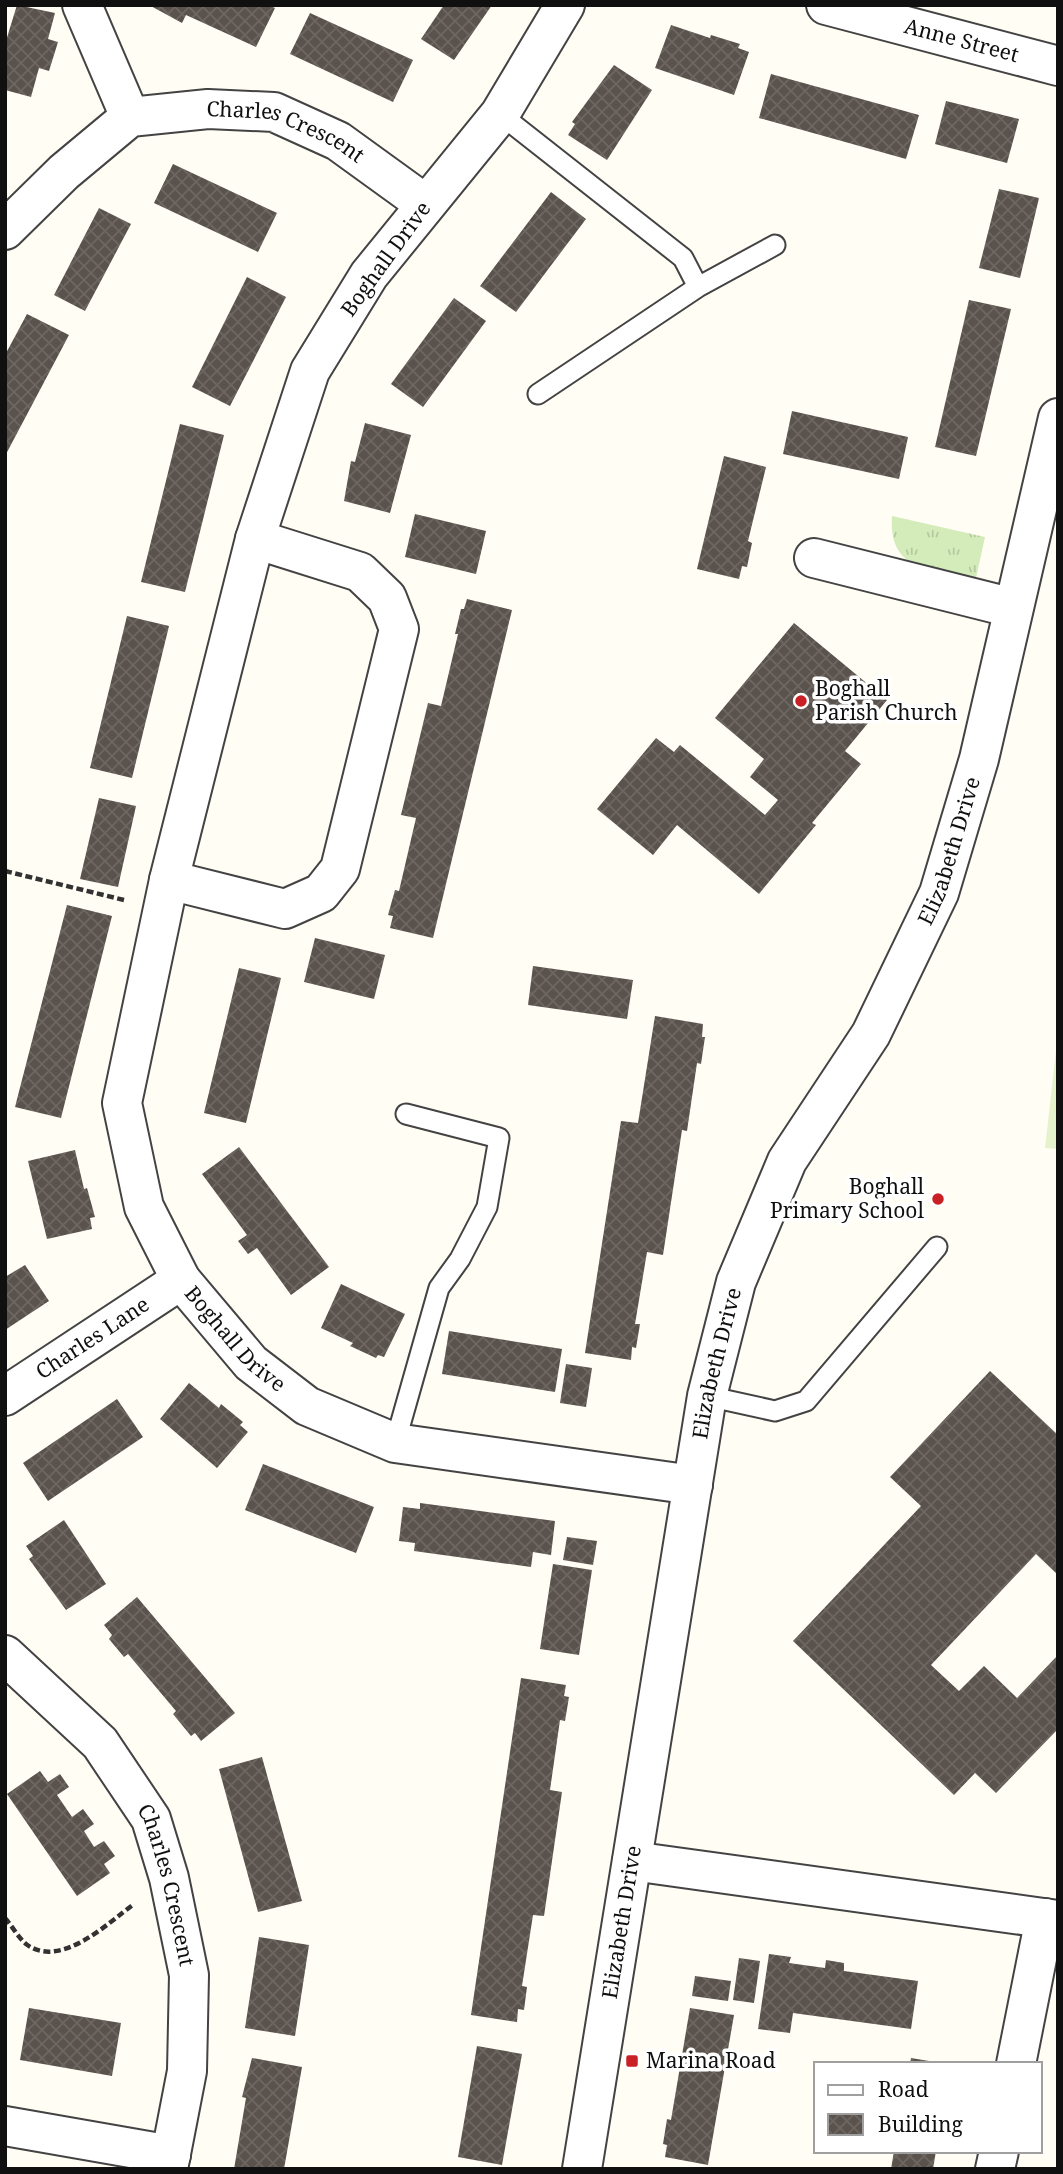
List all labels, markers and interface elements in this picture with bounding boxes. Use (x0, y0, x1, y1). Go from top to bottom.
street label: Anne Street (901, 11, 1022, 68)
street label: Charles Crescent (206, 94, 370, 169)
street label: Boghall Drive (334, 195, 437, 322)
place label: Boghall Parish Church (815, 674, 958, 726)
marker: Boghall Parish Church (793, 693, 809, 709)
street label: Elizabeth Drive (911, 773, 986, 929)
place label: Boghall Primary School (770, 1172, 924, 1224)
marker: Boghall Primary School (930, 1191, 946, 1207)
street label: Boghall Drive (179, 1280, 292, 1398)
street label: Elizabeth Drive (685, 1284, 747, 1441)
street label: Charles Lane (30, 1290, 154, 1385)
street label: Charles Crescent (132, 1798, 202, 1968)
street label: Elizabeth Drive (595, 1843, 647, 2001)
place label: Marina Road (646, 2046, 776, 2074)
marker: Marina Road (624, 2053, 640, 2069)
legend (814, 2062, 1042, 2153)
text: Road (878, 2075, 929, 2103)
text: Building (878, 2110, 963, 2138)

